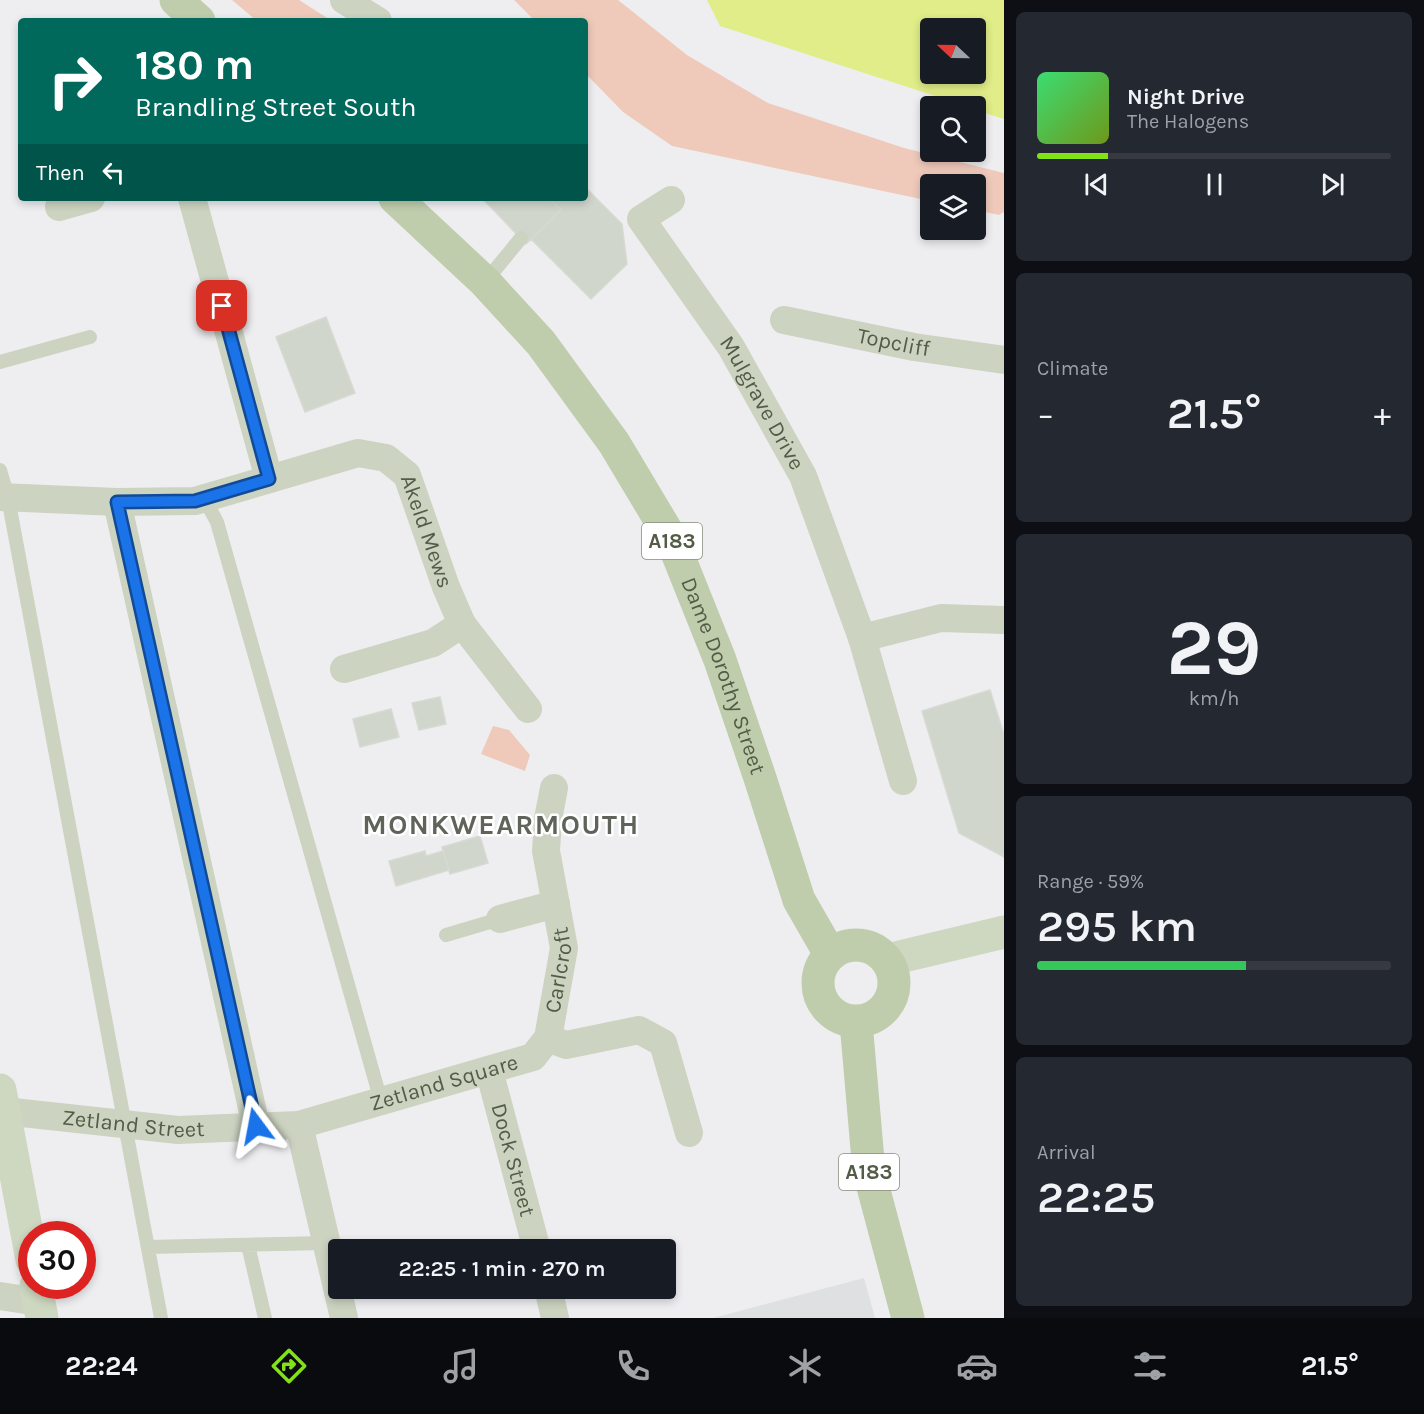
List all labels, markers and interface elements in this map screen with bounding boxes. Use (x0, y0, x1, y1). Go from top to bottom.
north arrow (920, 18, 986, 84)
map controls (920, 18, 986, 240)
text: 180 m (135, 40, 254, 90)
icon: right (36, 42, 114, 120)
text: Night Drive (1127, 84, 1245, 110)
text: Brandling Street South (135, 91, 417, 123)
button: search (920, 96, 986, 162)
text: The Halogens (1127, 110, 1249, 133)
icon: left (97, 156, 130, 189)
text: Then (36, 160, 85, 186)
icon: previous (1080, 168, 1113, 201)
icon: pause (1198, 168, 1231, 201)
icon: next (1316, 168, 1349, 201)
button: layers (920, 174, 986, 240)
pin (196, 280, 247, 331)
icon: arrive (205, 289, 238, 322)
street label: Topcliff (855, 323, 932, 362)
street label: Mulgrave Drive (714, 331, 810, 475)
text: Climate (1037, 357, 1108, 380)
text: 21.5° (1167, 387, 1261, 439)
text: − (1037, 395, 1054, 433)
text: + (1374, 395, 1391, 433)
street label: Akeld Mews (395, 471, 458, 591)
road number: A183 (642, 523, 702, 559)
street label: Dame Dorothy Street (675, 574, 771, 778)
text: 29 (1167, 602, 1261, 694)
text: km/h (1189, 687, 1239, 710)
district label: MONKWEARMOUTH (362, 808, 640, 841)
text: Range · 59% (1037, 870, 1144, 893)
text: 295 km (1037, 900, 1197, 952)
street label: Carlcroft (540, 925, 578, 1015)
street label: Zetland Square (367, 1049, 521, 1117)
position arrow (224, 1094, 288, 1158)
street label: Dock Street (485, 1100, 540, 1219)
street label: Zetland Street (61, 1104, 205, 1143)
text: Arrival (1037, 1141, 1096, 1164)
road number: A183 (839, 1154, 899, 1190)
text: 22:25 (1037, 1171, 1155, 1223)
speed limit sign: 30 (18, 1221, 96, 1299)
text: 22:25 · 1 min · 270 m (398, 1256, 606, 1282)
icon: directions (268, 1345, 310, 1387)
icon: music (440, 1345, 482, 1387)
icon: phone (612, 1345, 654, 1387)
icon: climate (784, 1345, 826, 1387)
icon: car (956, 1345, 998, 1387)
icon: filters (1129, 1345, 1171, 1387)
text: 22:24 (65, 1350, 137, 1382)
text: 21.5° (1301, 1350, 1359, 1382)

